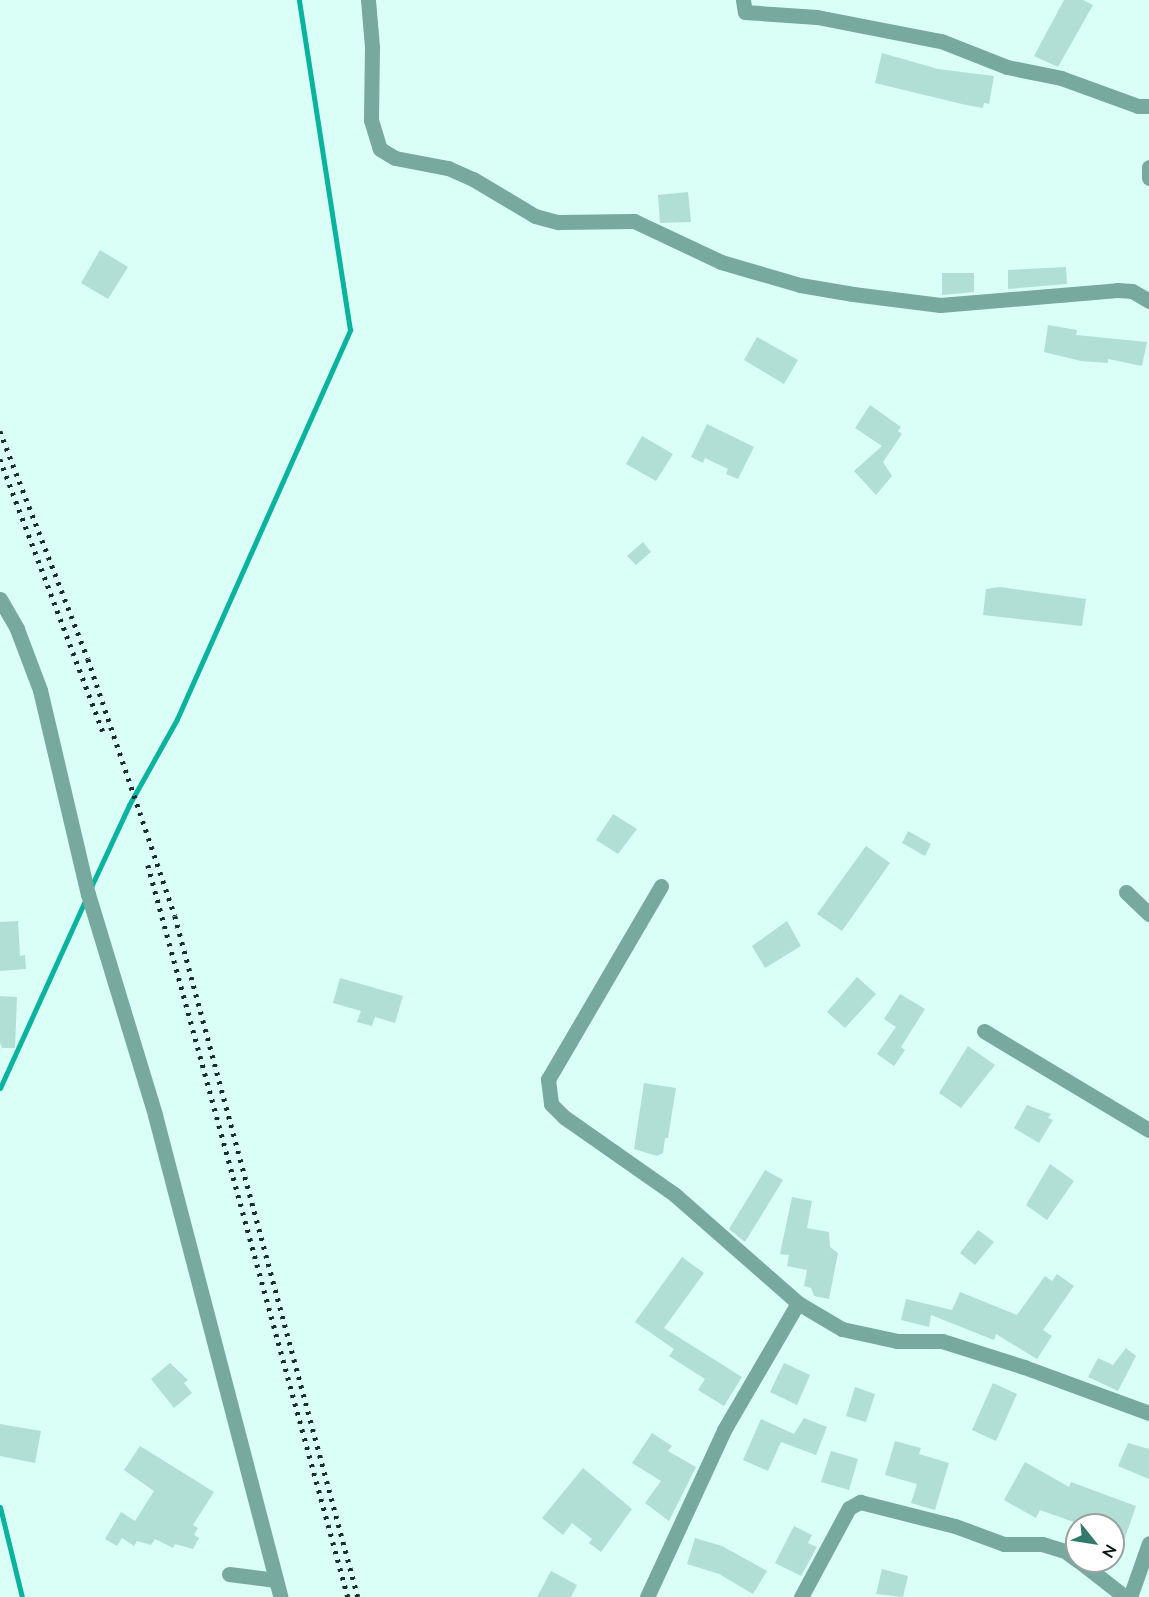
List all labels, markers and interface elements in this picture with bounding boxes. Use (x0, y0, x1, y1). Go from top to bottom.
north arrow (1065, 1513, 1125, 1573)
text: N (1096, 1540, 1121, 1562)

